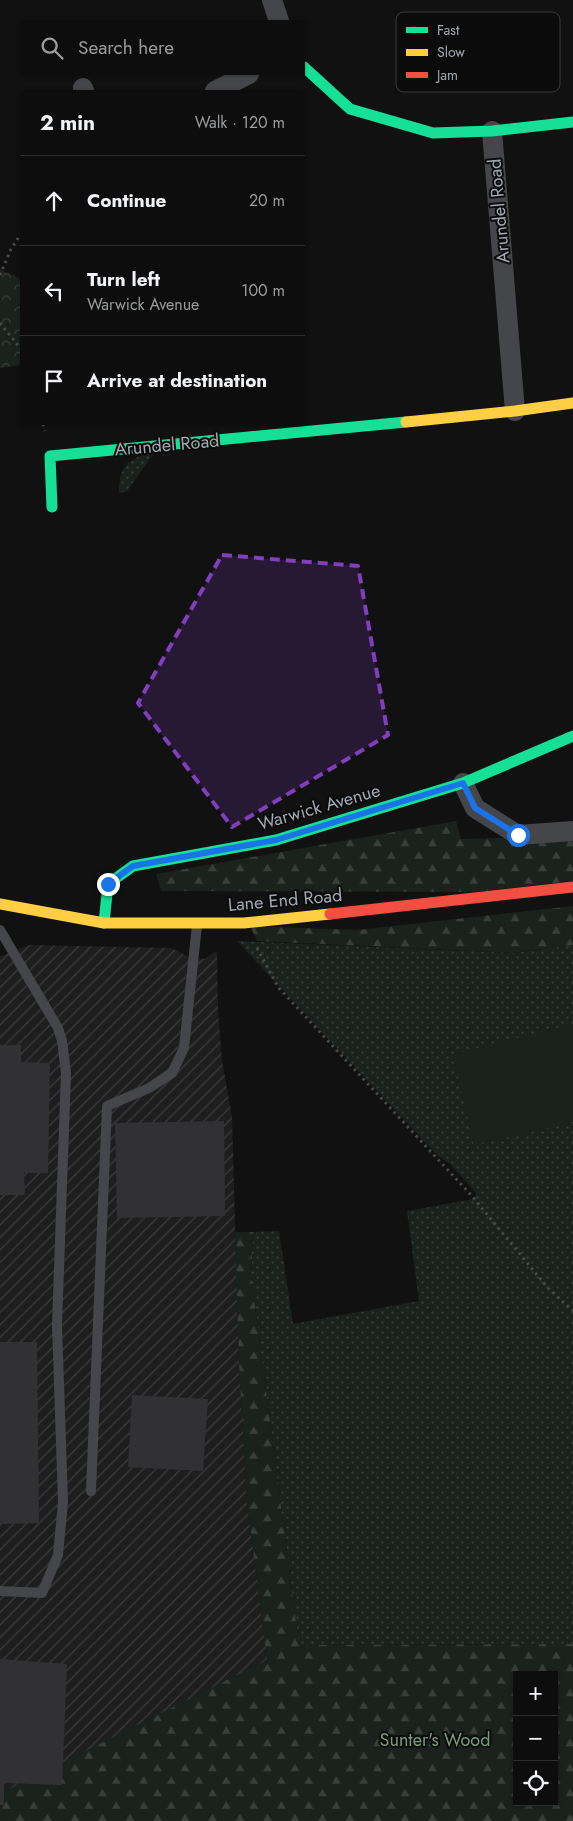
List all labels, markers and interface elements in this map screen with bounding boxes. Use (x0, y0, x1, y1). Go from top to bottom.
legend (396, 12, 560, 92)
search box (20, 20, 305, 75)
text: Fast (437, 20, 460, 40)
icon: search (38, 34, 66, 62)
text: Search here (78, 34, 174, 61)
text: Slow (437, 42, 465, 62)
text: Jam (435, 65, 458, 85)
text: 2 min (40, 108, 95, 138)
text: Walk · 120 m (195, 111, 285, 134)
street label: Arundel Road (481, 158, 517, 264)
icon: ahead (40, 187, 68, 215)
text: Continue (87, 187, 166, 214)
text: 20 m (249, 189, 285, 212)
text: Turn left (87, 266, 160, 293)
icon: left (40, 277, 68, 305)
text: 100 m (241, 279, 285, 302)
text: Warwick Avenue (87, 293, 199, 316)
icon: arrive (40, 367, 68, 395)
text: Arrive at destination (87, 367, 267, 394)
street label: Arundel Road (114, 427, 220, 463)
street label: Warwick Avenue (255, 777, 383, 837)
route start (507, 824, 530, 847)
route end (97, 873, 120, 896)
street label: Lane End Road (227, 882, 343, 918)
map controls (513, 1671, 558, 1806)
button: + (513, 1671, 558, 1716)
button: − (513, 1716, 558, 1761)
park label: Sunter's Wood (380, 1727, 490, 1753)
button: locate (513, 1761, 558, 1806)

